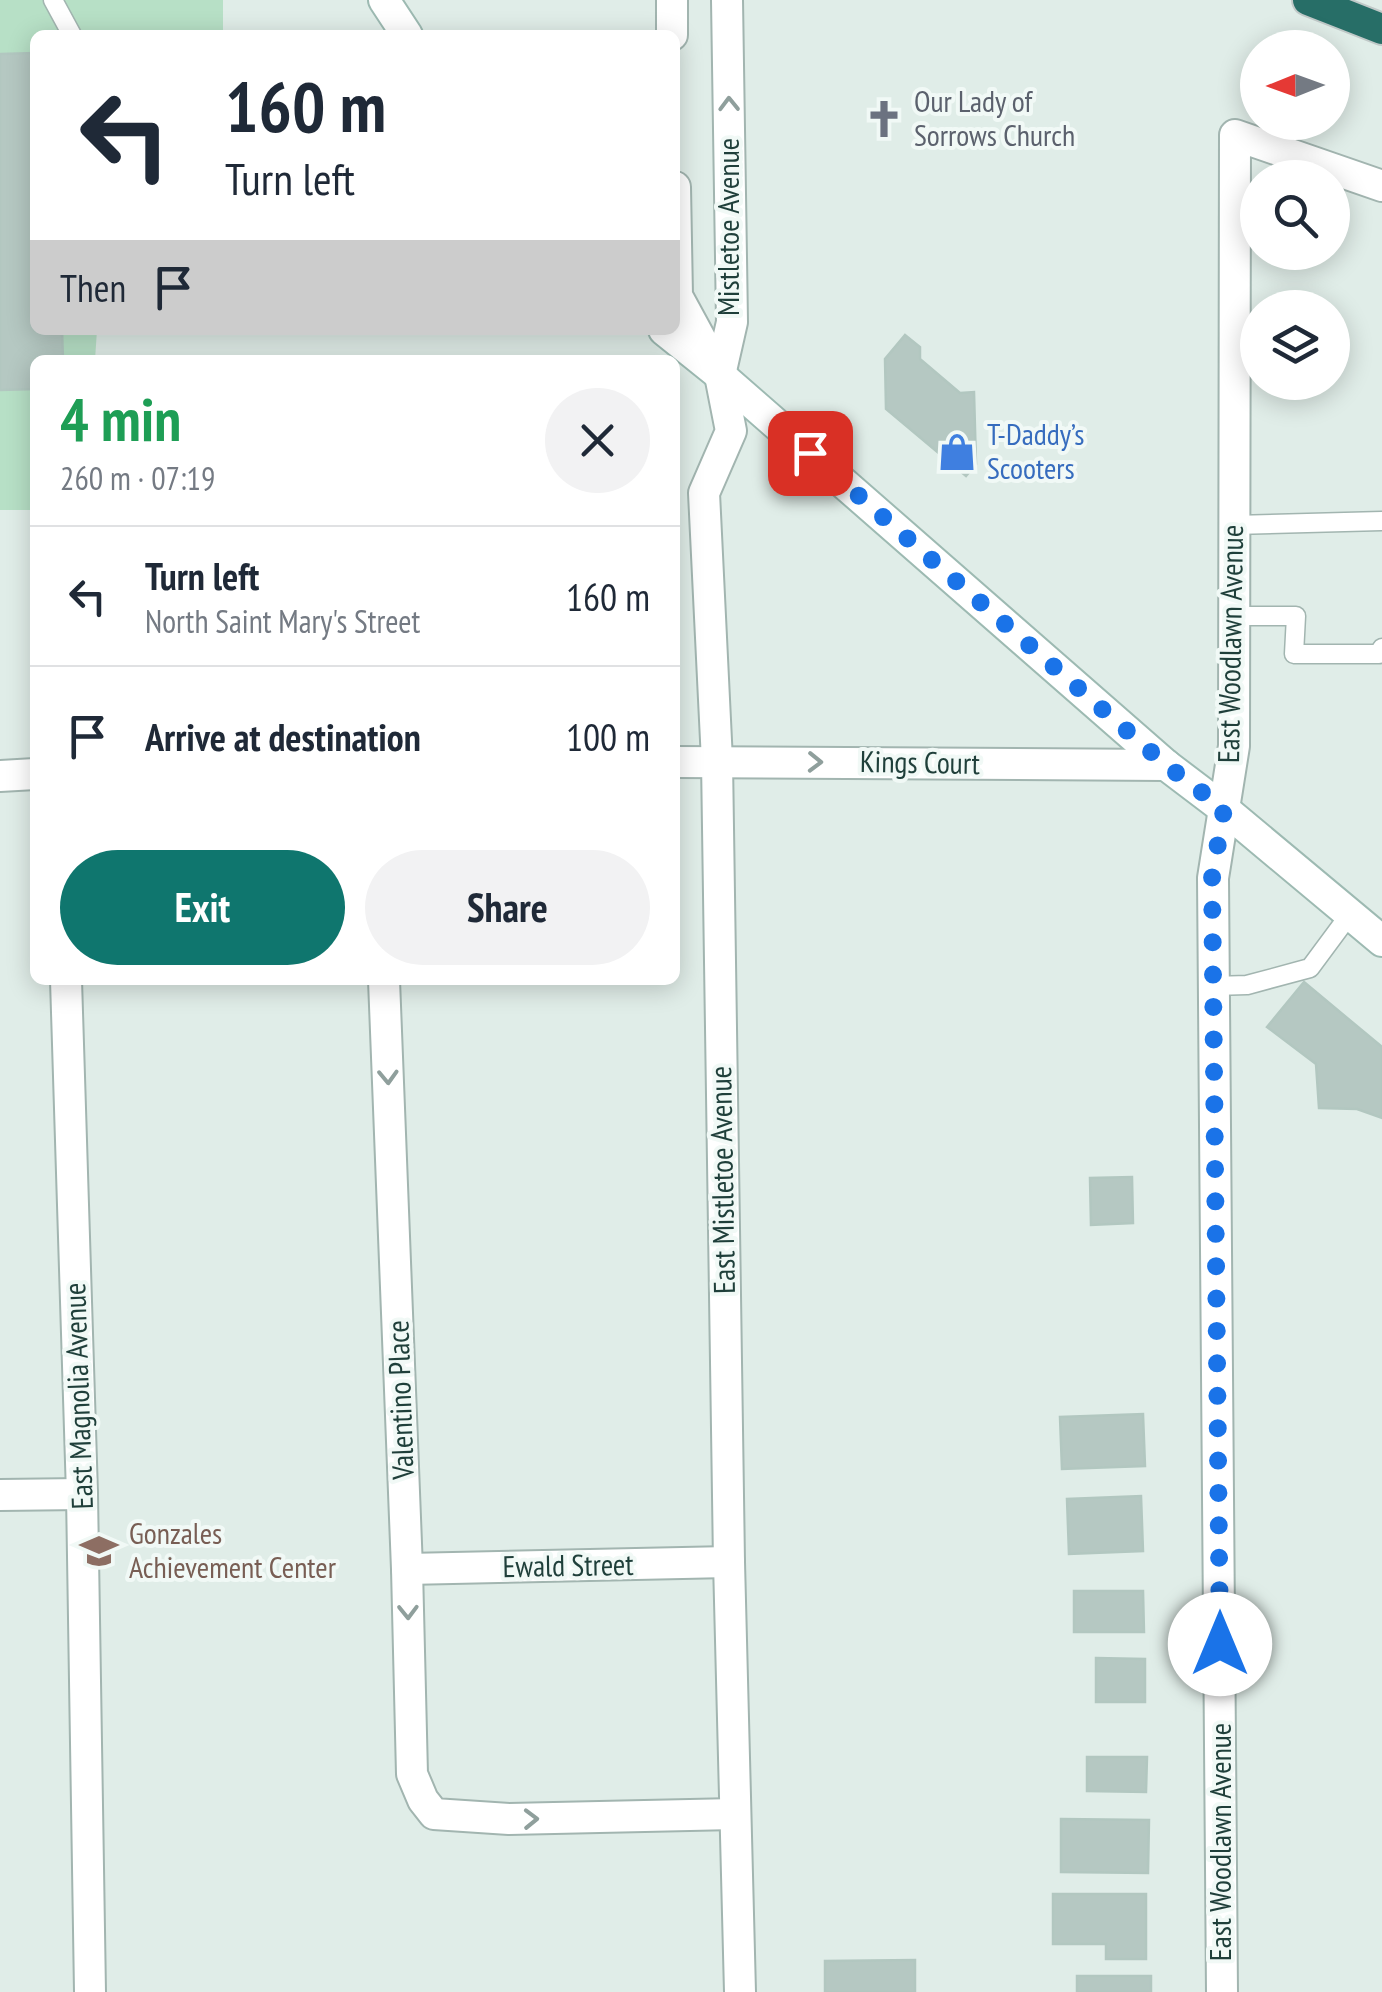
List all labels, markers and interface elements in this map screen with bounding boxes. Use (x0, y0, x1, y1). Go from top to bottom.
north arrow (1240, 30, 1350, 140)
map controls (1240, 30, 1350, 400)
text: 160 m (225, 61, 386, 151)
icon: left (60, 70, 190, 200)
place label: Our Lady of Sorrows Church (914, 81, 1075, 154)
one-way arrow (718, 95, 739, 111)
church icon: Our Lady of Sorrows Church (863, 98, 905, 140)
street label: Mistletoe Avenue (708, 138, 747, 316)
text: Turn left (225, 149, 355, 207)
button: search (1240, 160, 1350, 270)
icon: arrive (146, 260, 201, 315)
text: Then (60, 263, 126, 312)
button: layers (1240, 290, 1350, 400)
text: 4 min (60, 380, 181, 458)
button: close (545, 388, 650, 493)
pin (768, 411, 853, 496)
place label: T-Daddy’s Scooters (987, 414, 1085, 487)
icon: arrive (783, 426, 838, 481)
shop icon: T-Daddy’s Scooters (936, 431, 978, 473)
text: 260 m · 07:19 (60, 457, 215, 499)
street label: East Woodlawn Avenue (1208, 524, 1251, 764)
text: Turn left (145, 551, 259, 600)
icon: left (60, 569, 115, 624)
text: 160 m (566, 572, 650, 621)
text: North Saint Mary's Street (145, 600, 420, 642)
icon: arrive (60, 709, 115, 764)
text: Arrive at destination (145, 712, 421, 761)
text: 100 m (566, 712, 650, 761)
street label: Kings Court (860, 741, 981, 782)
one-way arrow (808, 751, 823, 773)
button: Exit (60, 850, 345, 965)
button: Share (365, 850, 650, 965)
street label: East Mistletoe Avenue (700, 1066, 743, 1294)
one-way arrow (377, 1070, 398, 1086)
street label: East Magnolia Avenue (54, 1282, 101, 1510)
street label: Valentino Place (377, 1320, 422, 1481)
place label: Gonzales Achievement Center (129, 1513, 337, 1586)
school or university icon: Gonzales Achievement Center (78, 1530, 120, 1572)
street label: Ewald Street (502, 1544, 635, 1585)
position arrow (1168, 1592, 1272, 1696)
one-way arrow (398, 1605, 419, 1621)
street label: East Woodlawn Avenue (1200, 1723, 1239, 1961)
one-way arrow (524, 1808, 540, 1829)

